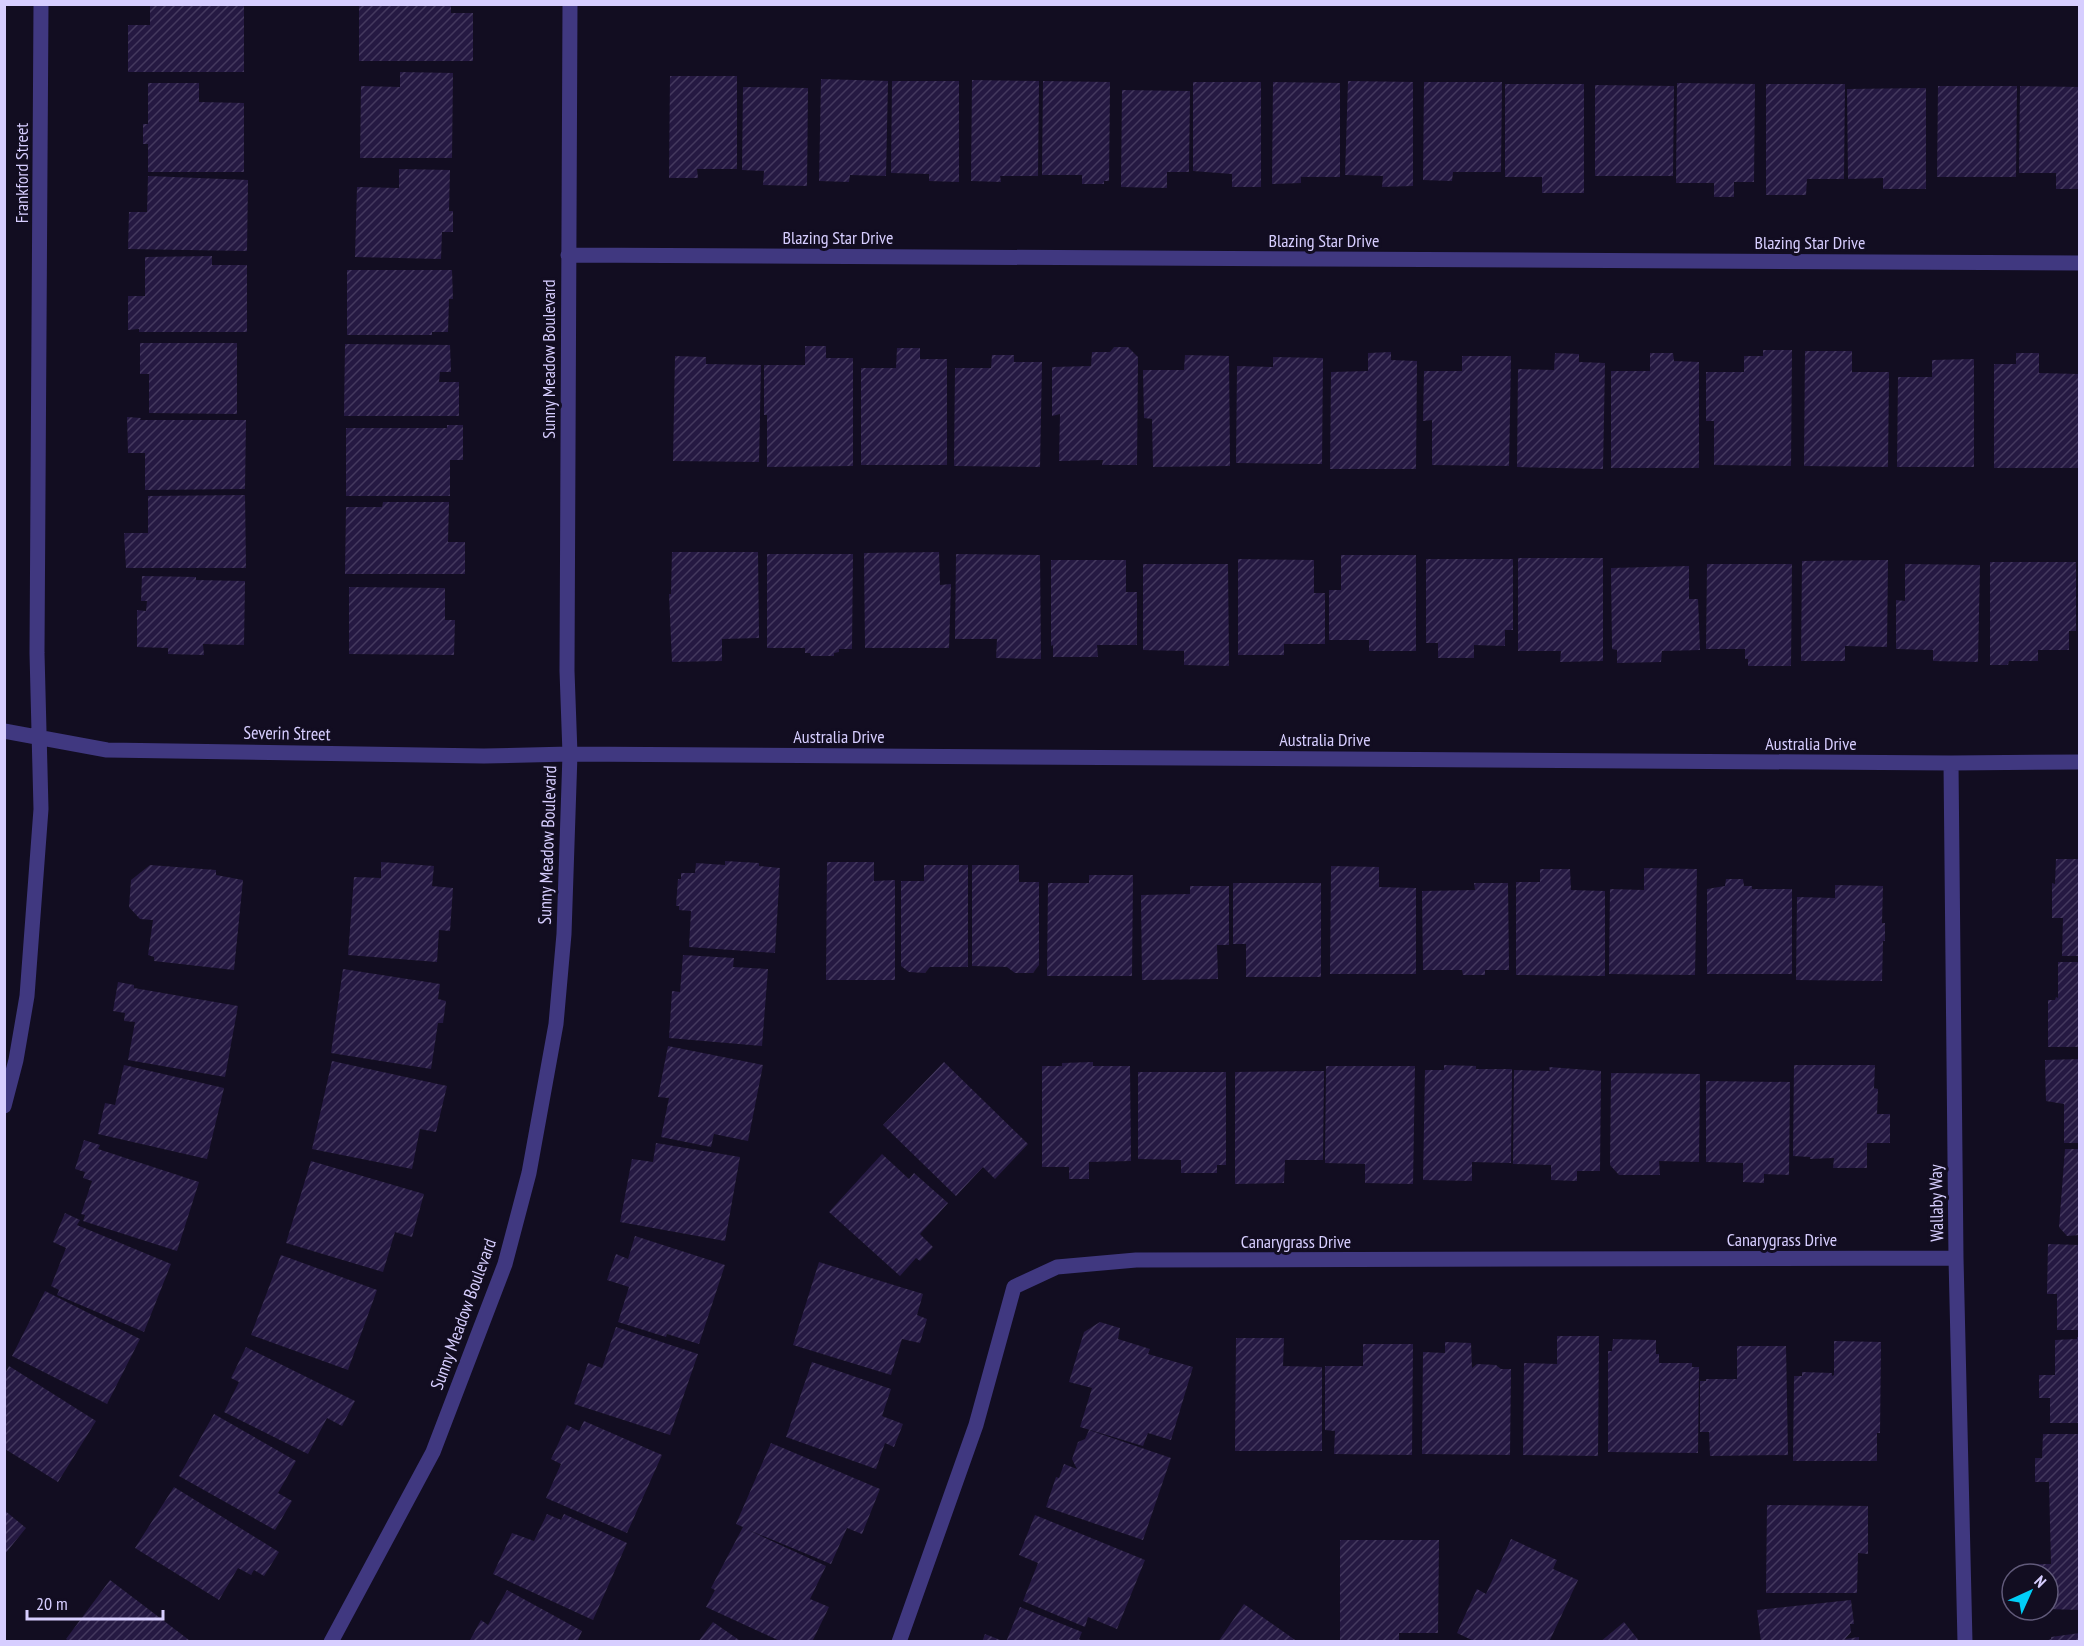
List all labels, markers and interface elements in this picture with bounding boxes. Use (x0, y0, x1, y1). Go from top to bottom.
street label: Frankford Street (10, 123, 33, 223)
street label: Blazing Star Drive (782, 226, 894, 249)
street label: Blazing Star Drive (1268, 229, 1380, 252)
street label: Blazing Star Drive (1754, 231, 1866, 254)
street label: Sunny Meadow Boulevard (537, 279, 560, 439)
street label: Severin Street (243, 721, 331, 745)
street label: Australia Drive (793, 725, 885, 748)
street label: Australia Drive (1279, 728, 1371, 751)
street label: Australia Drive (1765, 732, 1857, 755)
street label: Sunny Meadow Boulevard (533, 765, 561, 925)
street label: Wallaby Way (1924, 1164, 1948, 1242)
street label: Canarygrass Drive (1727, 1228, 1837, 1251)
street label: Canarygrass Drive (1241, 1230, 1351, 1253)
street label: Sunny Meadow Boulevard (425, 1235, 501, 1393)
north arrow (2000, 1562, 2060, 1622)
text: N (2030, 1571, 2051, 1592)
scale bar (27, 1583, 164, 1621)
text: 20 m (36, 1592, 68, 1615)

